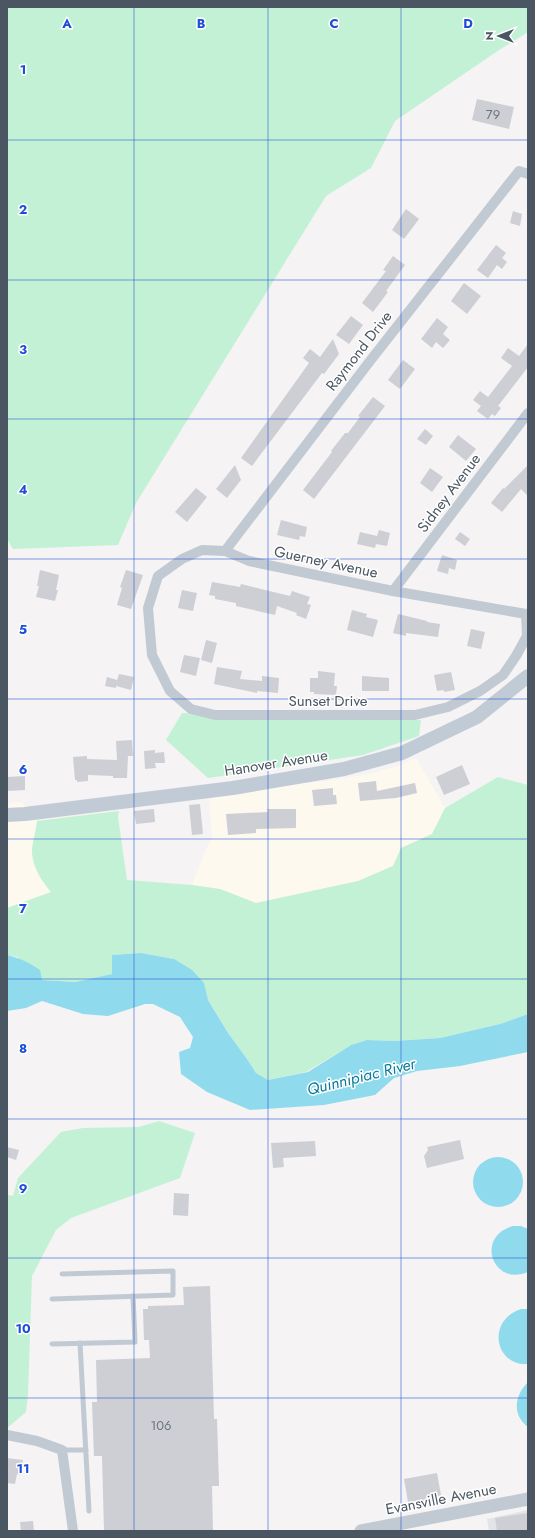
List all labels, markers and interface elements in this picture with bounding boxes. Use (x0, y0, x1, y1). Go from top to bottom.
text: A (61, 14, 72, 33)
text: B (197, 14, 206, 33)
text: C (329, 14, 339, 33)
text: D (463, 14, 473, 33)
north arrow (479, 16, 519, 56)
text: N (481, 32, 497, 40)
text: 1 (20, 60, 26, 79)
house number: 79 (486, 105, 500, 124)
text: 2 (19, 200, 27, 219)
street label: Raymond Drive (321, 306, 397, 396)
text: 3 (19, 340, 27, 359)
street label: Sidney Avenue (412, 449, 486, 537)
text: 4 (18, 480, 28, 499)
street label: Guerney Avenue (272, 540, 380, 584)
text: 5 (19, 620, 27, 639)
street label: Sunset Drive (288, 690, 368, 712)
street label: Hanover Avenue (223, 744, 329, 782)
text: 6 (19, 760, 28, 779)
text: 7 (19, 899, 27, 918)
text: 8 (19, 1039, 27, 1058)
water label: Quinnipiac River (304, 1051, 420, 1101)
text: 9 (19, 1179, 28, 1198)
text: 10 (15, 1319, 31, 1338)
house number: 106 (150, 1416, 172, 1435)
text: 11 (16, 1459, 30, 1478)
street label: Evansville Avenue (384, 1477, 498, 1521)

